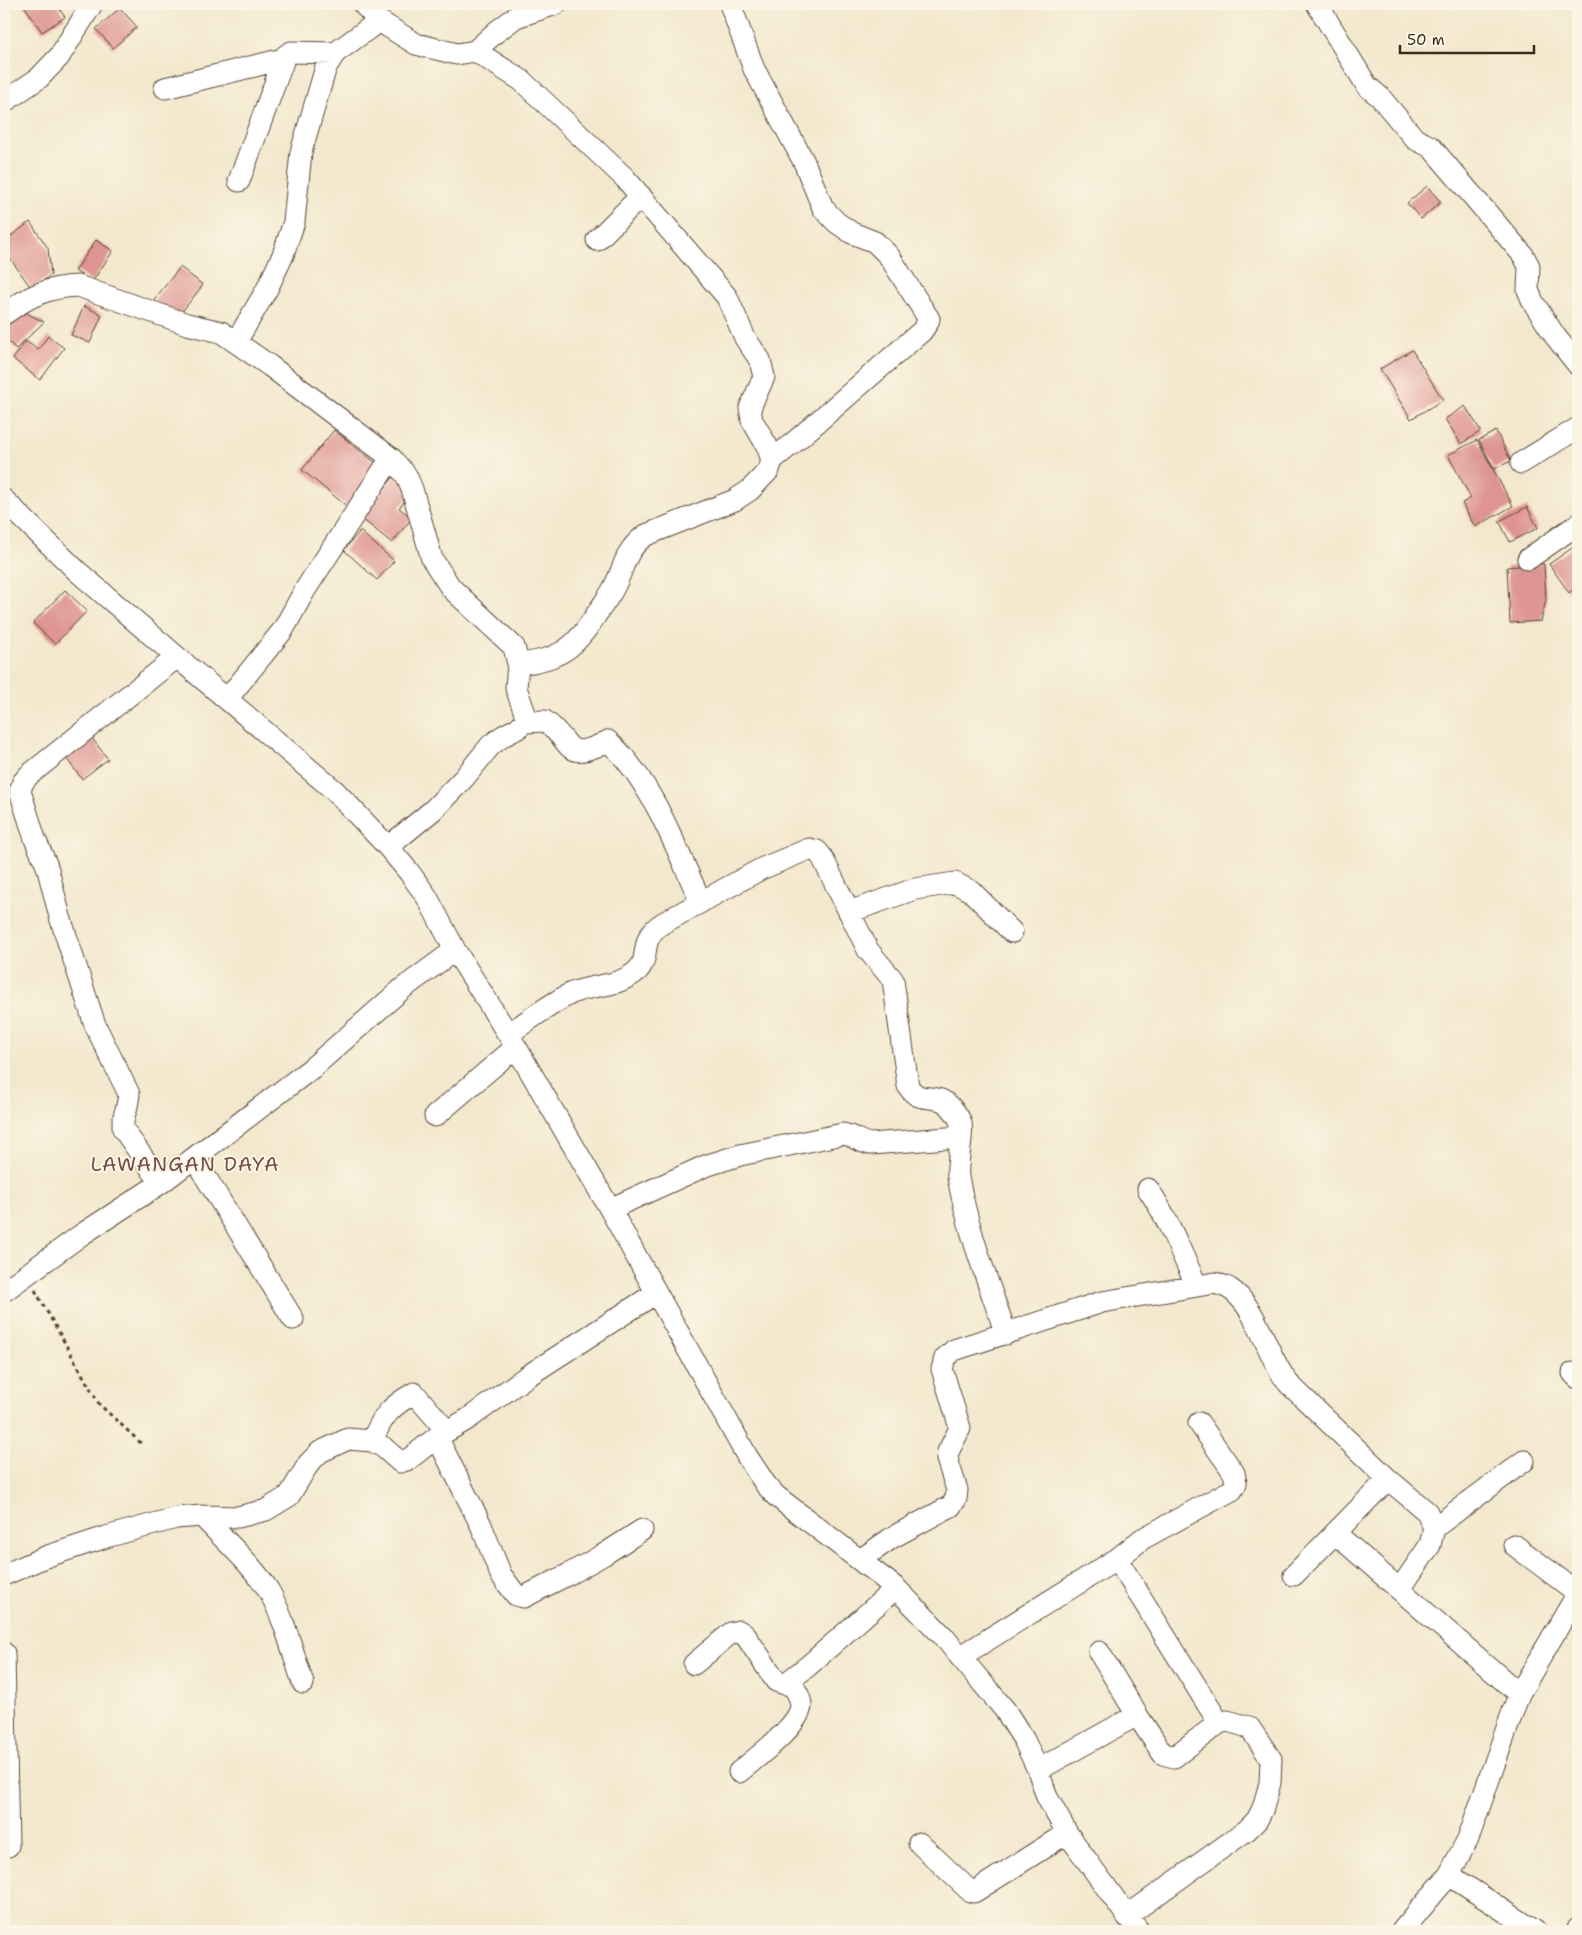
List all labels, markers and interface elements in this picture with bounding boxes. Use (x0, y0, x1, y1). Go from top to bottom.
scale bar (1400, 22, 1533, 54)
text: 50 m (1407, 30, 1445, 50)
district label: LAWANGAN DAYA (90, 1151, 280, 1177)

